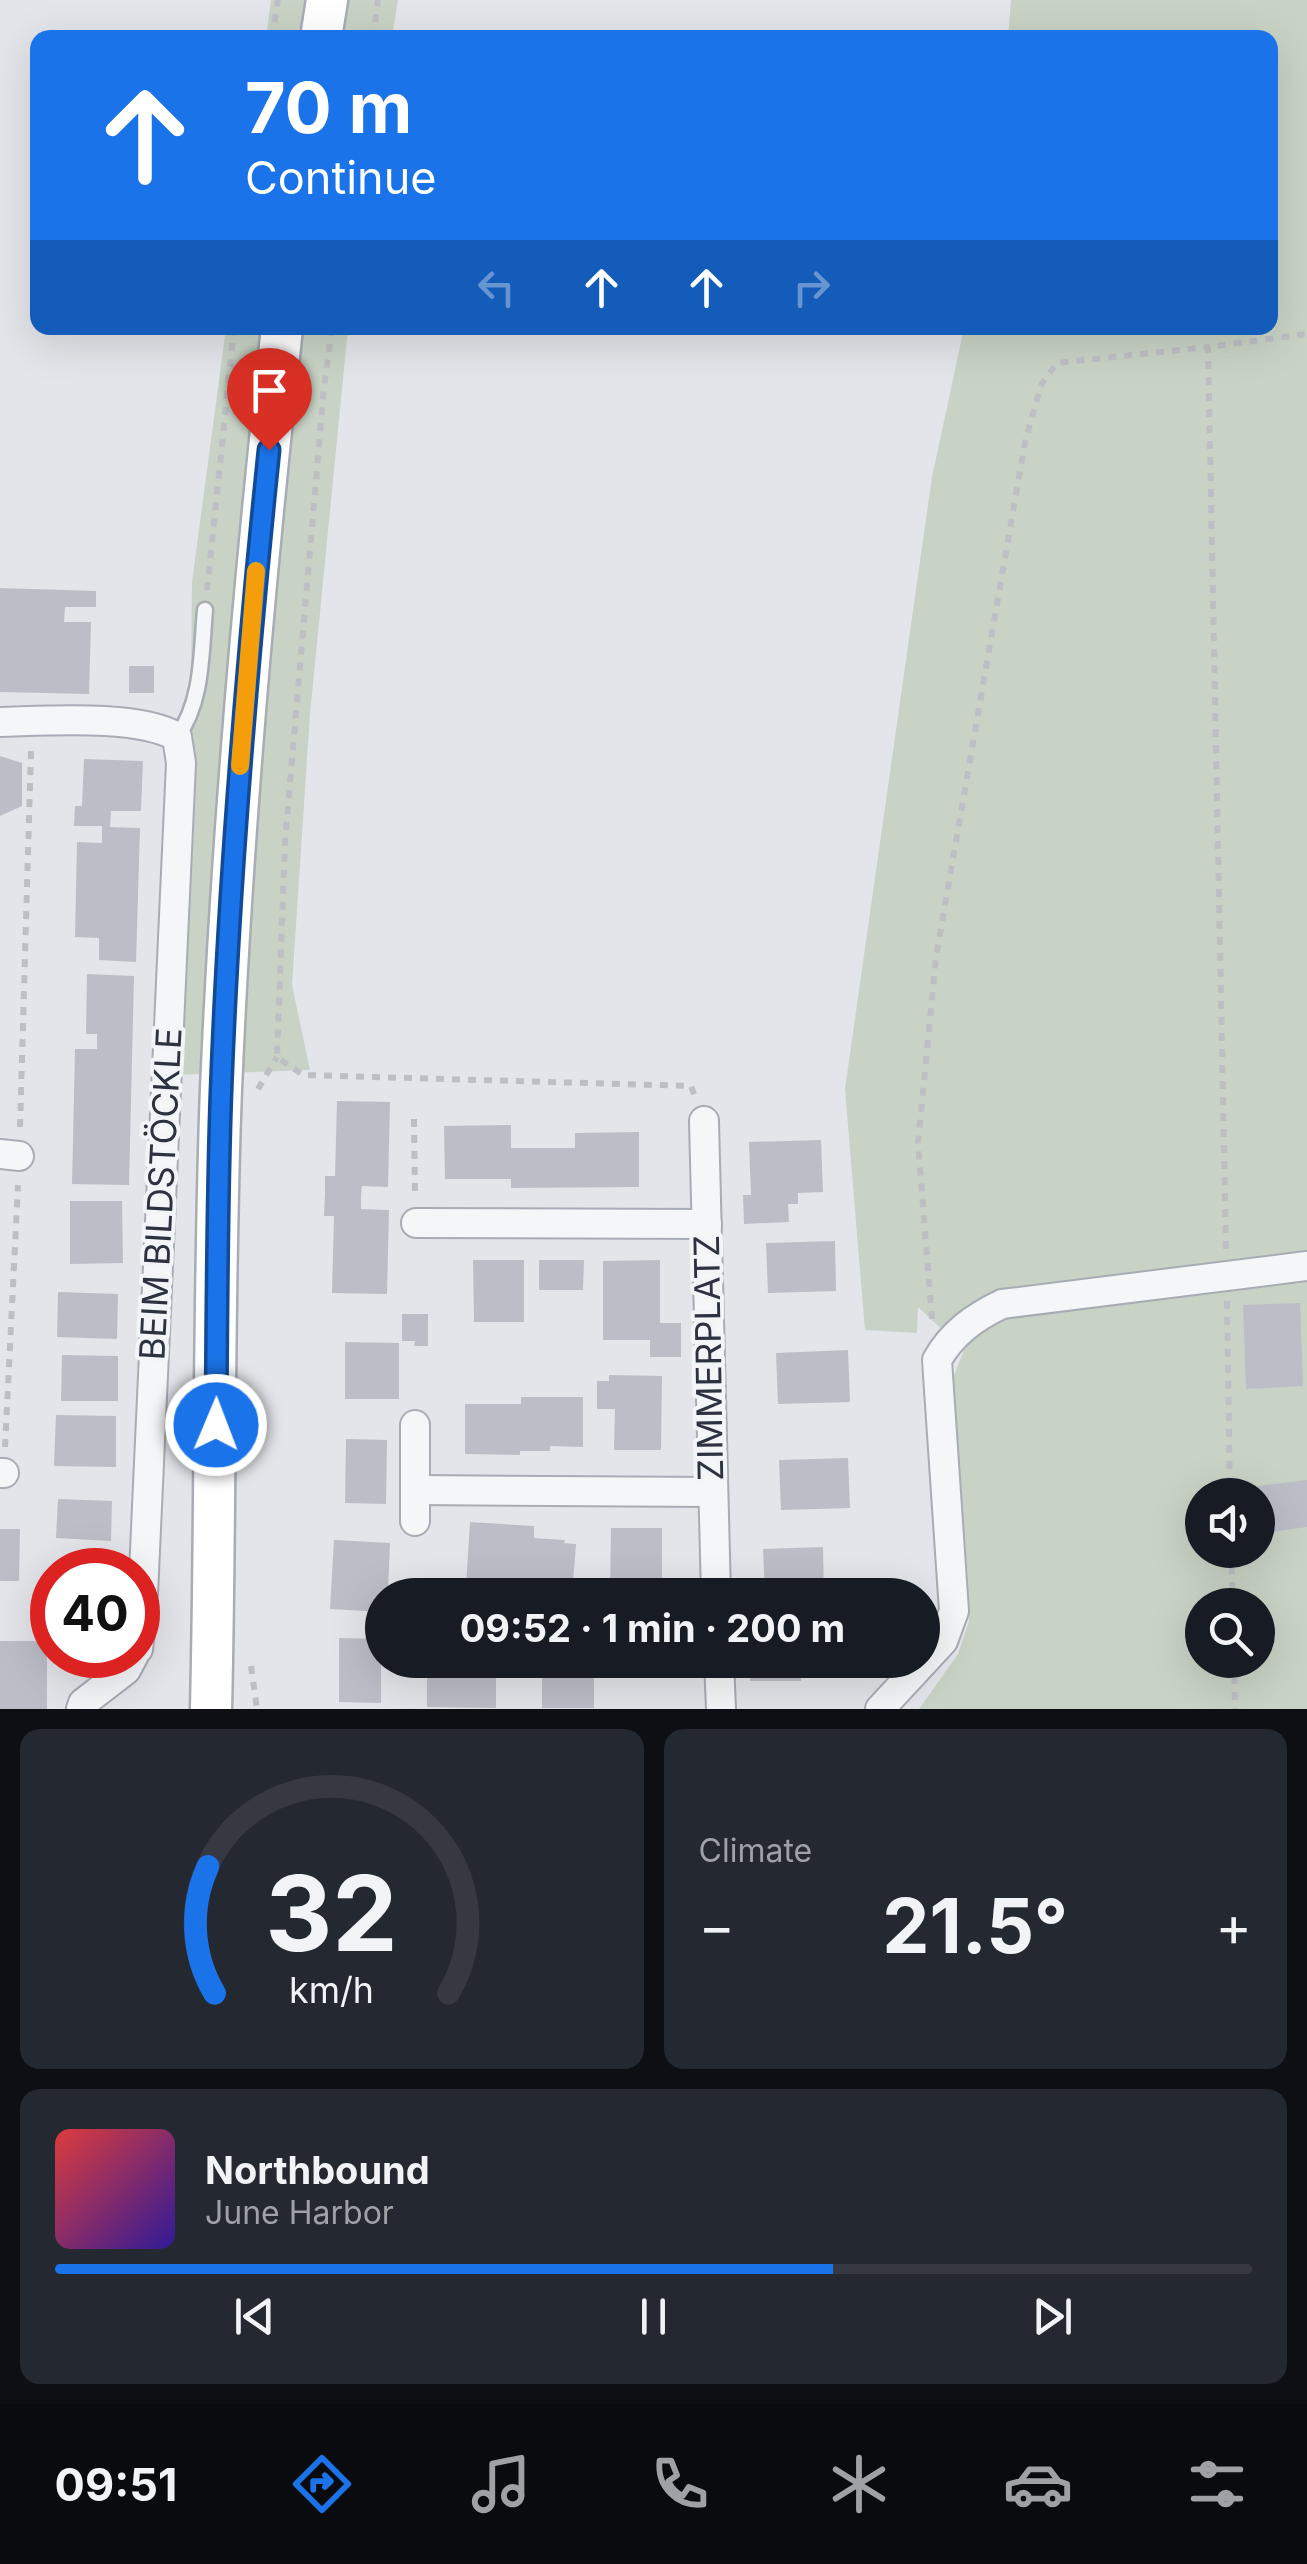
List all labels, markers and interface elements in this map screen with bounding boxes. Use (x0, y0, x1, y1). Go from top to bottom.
text: 70 m (245, 65, 412, 150)
icon: ahead (80, 70, 210, 200)
text: Continue (245, 150, 437, 205)
icon: left (469, 260, 524, 315)
icon: ahead (574, 260, 629, 315)
icon: ahead (679, 260, 734, 315)
icon: right (784, 260, 839, 315)
pin (227, 348, 312, 451)
icon: arrive (242, 363, 297, 418)
street label: BEIM BILDSTÖCKLE (130, 1027, 190, 1361)
street label: ZIMMERPLATZ (685, 1235, 731, 1481)
position arrow (164, 1373, 268, 1477)
map controls (1185, 1478, 1275, 1678)
button: sound (1185, 1478, 1275, 1568)
speed limit sign: 40 (30, 1548, 160, 1678)
button: search (1185, 1588, 1275, 1678)
text: 09:52 · 1 min · 200 m (460, 1605, 845, 1651)
text: Climate (699, 1831, 812, 1870)
text: 32 (265, 1850, 398, 1976)
text: 21.5° (882, 1880, 1068, 1971)
text: − (699, 1893, 735, 1959)
text: + (1216, 1893, 1252, 1959)
text: km/h (289, 1968, 374, 2012)
text: Northbound (205, 2147, 430, 2193)
text: June Harbor (205, 2193, 394, 2232)
icon: previous (227, 2289, 282, 2344)
icon: pause (626, 2289, 681, 2344)
icon: next (1025, 2289, 1080, 2344)
icon: directions (287, 2449, 357, 2519)
icon: music (466, 2449, 536, 2519)
icon: phone (645, 2449, 715, 2519)
icon: climate (824, 2449, 894, 2519)
icon: car (1003, 2449, 1073, 2519)
icon: filters (1182, 2449, 1252, 2519)
text: 09:51 (55, 2457, 177, 2512)

